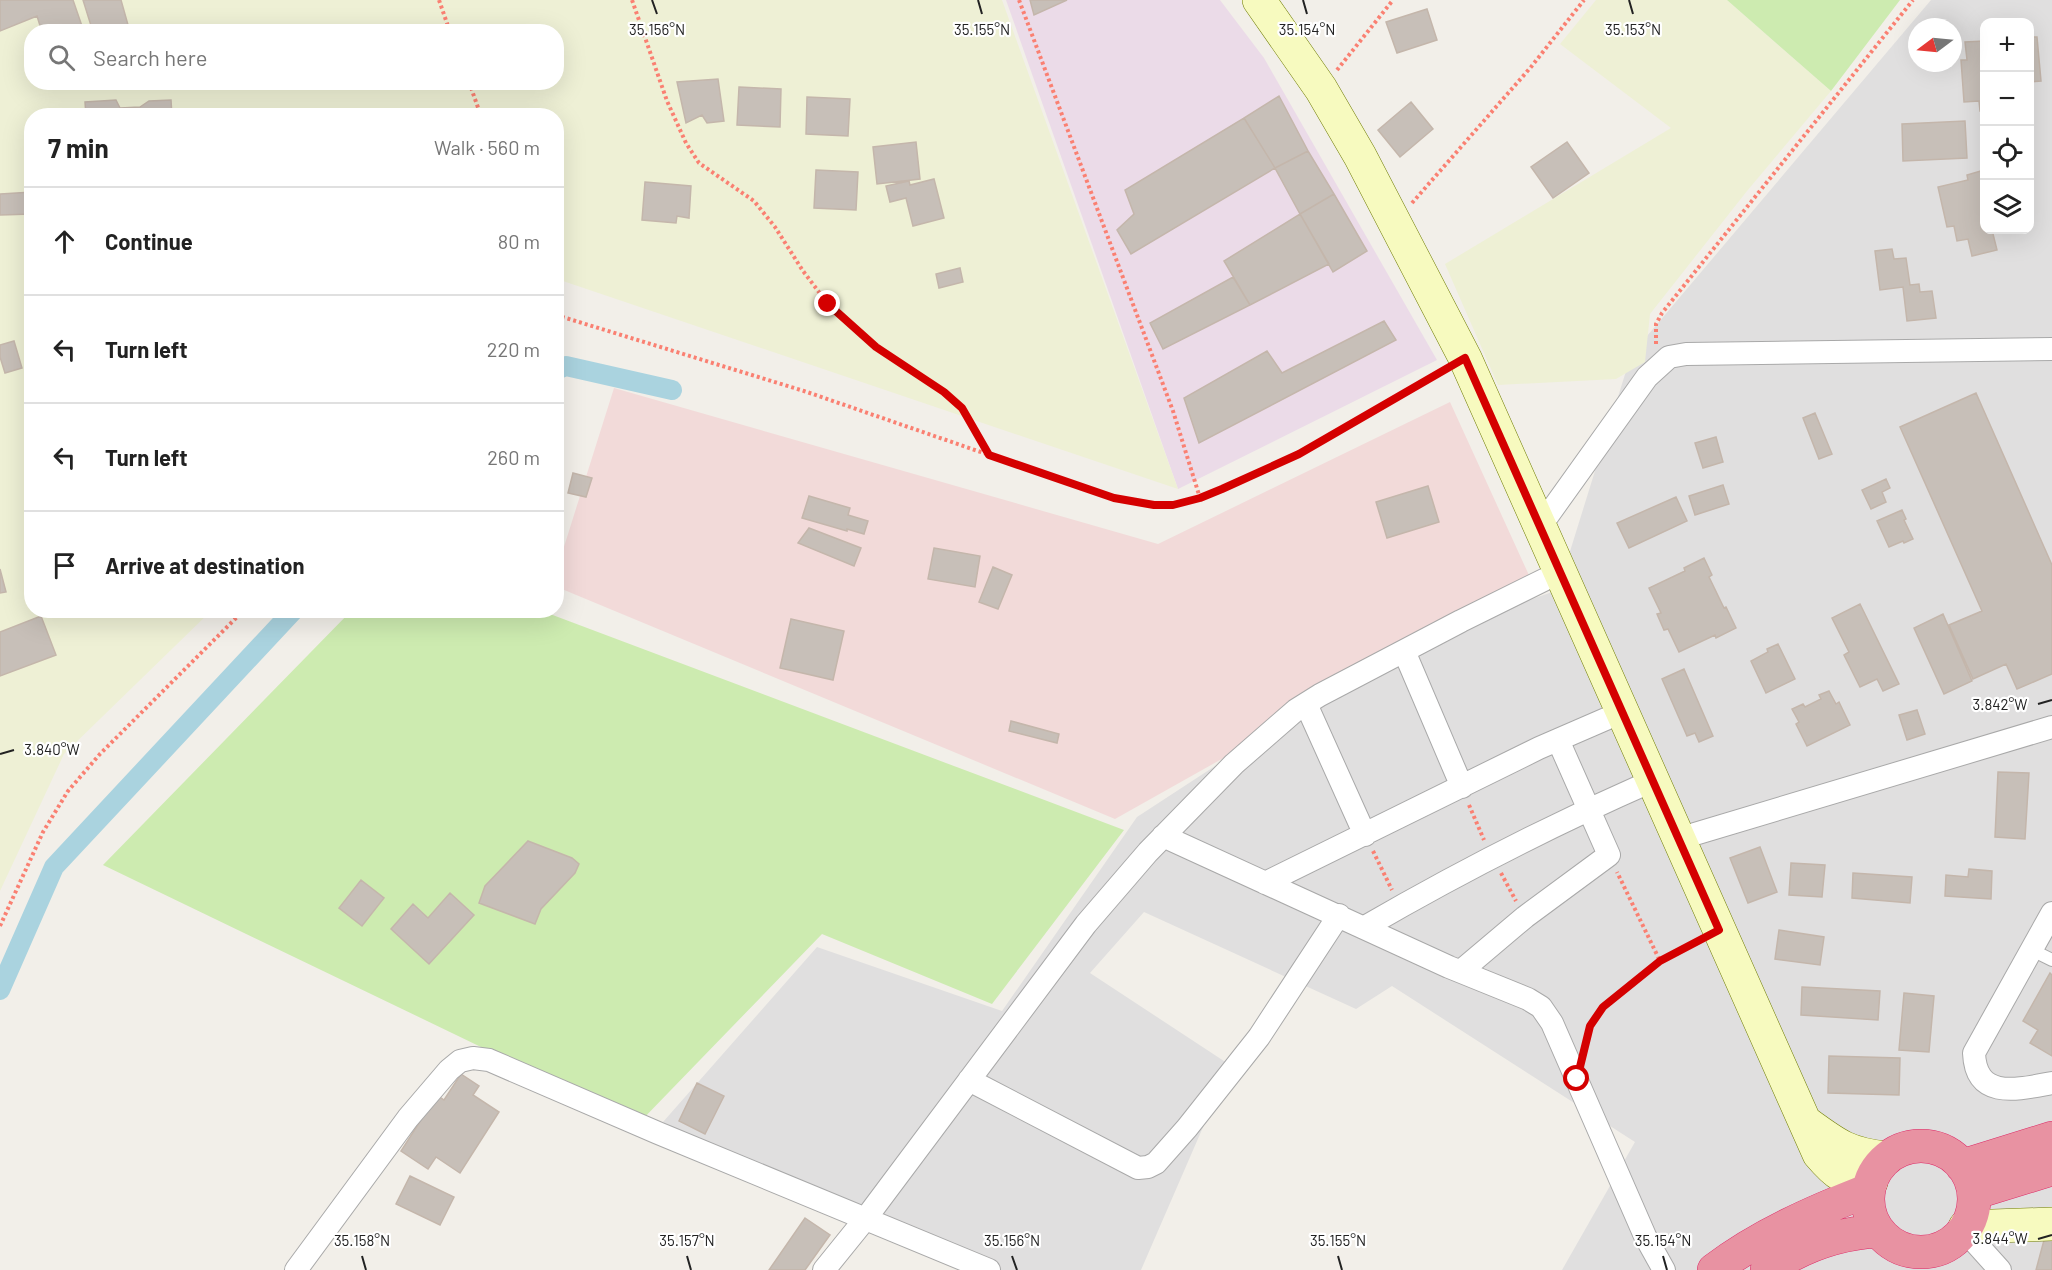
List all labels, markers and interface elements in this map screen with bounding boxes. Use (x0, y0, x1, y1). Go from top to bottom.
north arrow (1908, 18, 1962, 72)
map controls (1980, 18, 2034, 234)
button: + (1980, 18, 2034, 72)
text: 35.156°N (629, 20, 685, 38)
text: 35.155°N (954, 20, 1010, 38)
text: 35.154°N (1279, 20, 1335, 38)
text: 35.153°N (1605, 20, 1661, 38)
search box (24, 24, 564, 90)
icon: search (45, 41, 78, 74)
text: Search here (93, 44, 207, 70)
button: − (1980, 72, 2034, 126)
button: locate (1980, 126, 2034, 180)
text: 7 min (48, 132, 109, 163)
text: Walk · 560 m (434, 135, 540, 159)
button: layers (1980, 180, 2034, 234)
icon: ahead (48, 225, 81, 258)
text: Continue (105, 228, 193, 254)
text: 80 m (498, 229, 540, 253)
route end (814, 290, 840, 316)
icon: left (48, 333, 81, 366)
text: Turn left (105, 336, 188, 362)
text: 220 m (487, 337, 540, 361)
icon: left (48, 441, 81, 474)
text: Turn left (105, 444, 188, 470)
text: 260 m (487, 445, 540, 469)
icon: arrive (48, 549, 81, 582)
text: Arrive at destination (105, 552, 304, 578)
text: 3.842°W (1973, 695, 2027, 713)
text: 3.840°W (24, 740, 80, 758)
route start (1563, 1065, 1589, 1091)
text: 3.844°W (1972, 1229, 2028, 1247)
text: 35.158°N (334, 1231, 390, 1249)
text: 35.157°N (659, 1231, 715, 1249)
text: 35.156°N (984, 1231, 1040, 1249)
text: 35.155°N (1310, 1231, 1366, 1249)
text: 35.154°N (1635, 1231, 1691, 1249)

